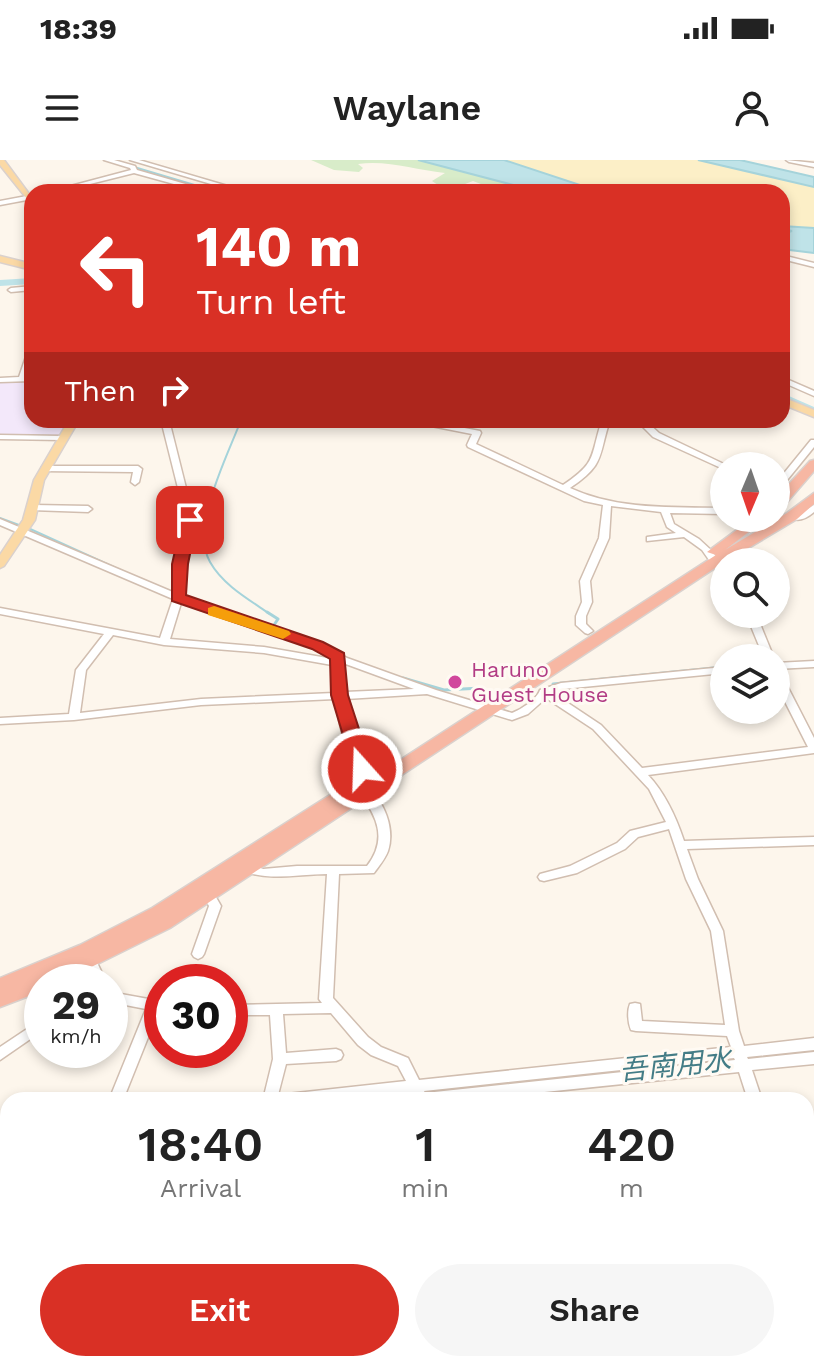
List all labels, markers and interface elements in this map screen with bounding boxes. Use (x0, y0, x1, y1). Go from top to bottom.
text: 18:39 (40, 11, 117, 46)
icon: menu (40, 86, 84, 130)
icon: person (730, 86, 774, 130)
text: Waylane (333, 87, 481, 129)
text: 140 m (196, 214, 361, 280)
icon: left (64, 216, 168, 320)
text: Turn left (196, 281, 346, 323)
icon: right (152, 368, 196, 412)
text: Then (64, 373, 136, 408)
north arrow (710, 452, 790, 532)
map controls (710, 452, 790, 724)
pin (156, 486, 224, 554)
icon: arrive (168, 498, 212, 542)
button: search (710, 548, 790, 628)
button: layers (710, 644, 790, 724)
place label: Haruno Guest House (471, 657, 609, 707)
marker: Haruno Guest House (446, 673, 464, 691)
position arrow (320, 727, 404, 811)
speed limit sign: 30 (144, 964, 248, 1068)
text: 29 (52, 982, 100, 1029)
text: km/h (50, 1024, 102, 1048)
water label: 吾南用水 (618, 1042, 735, 1087)
text: 18:40 (138, 1116, 263, 1173)
text: 1 (415, 1116, 435, 1173)
text: 420 (587, 1116, 676, 1173)
text: Arrival (160, 1173, 241, 1203)
text: min (401, 1173, 449, 1203)
text: m (619, 1173, 644, 1203)
button: Exit (40, 1264, 399, 1356)
button: Share (415, 1264, 774, 1356)

